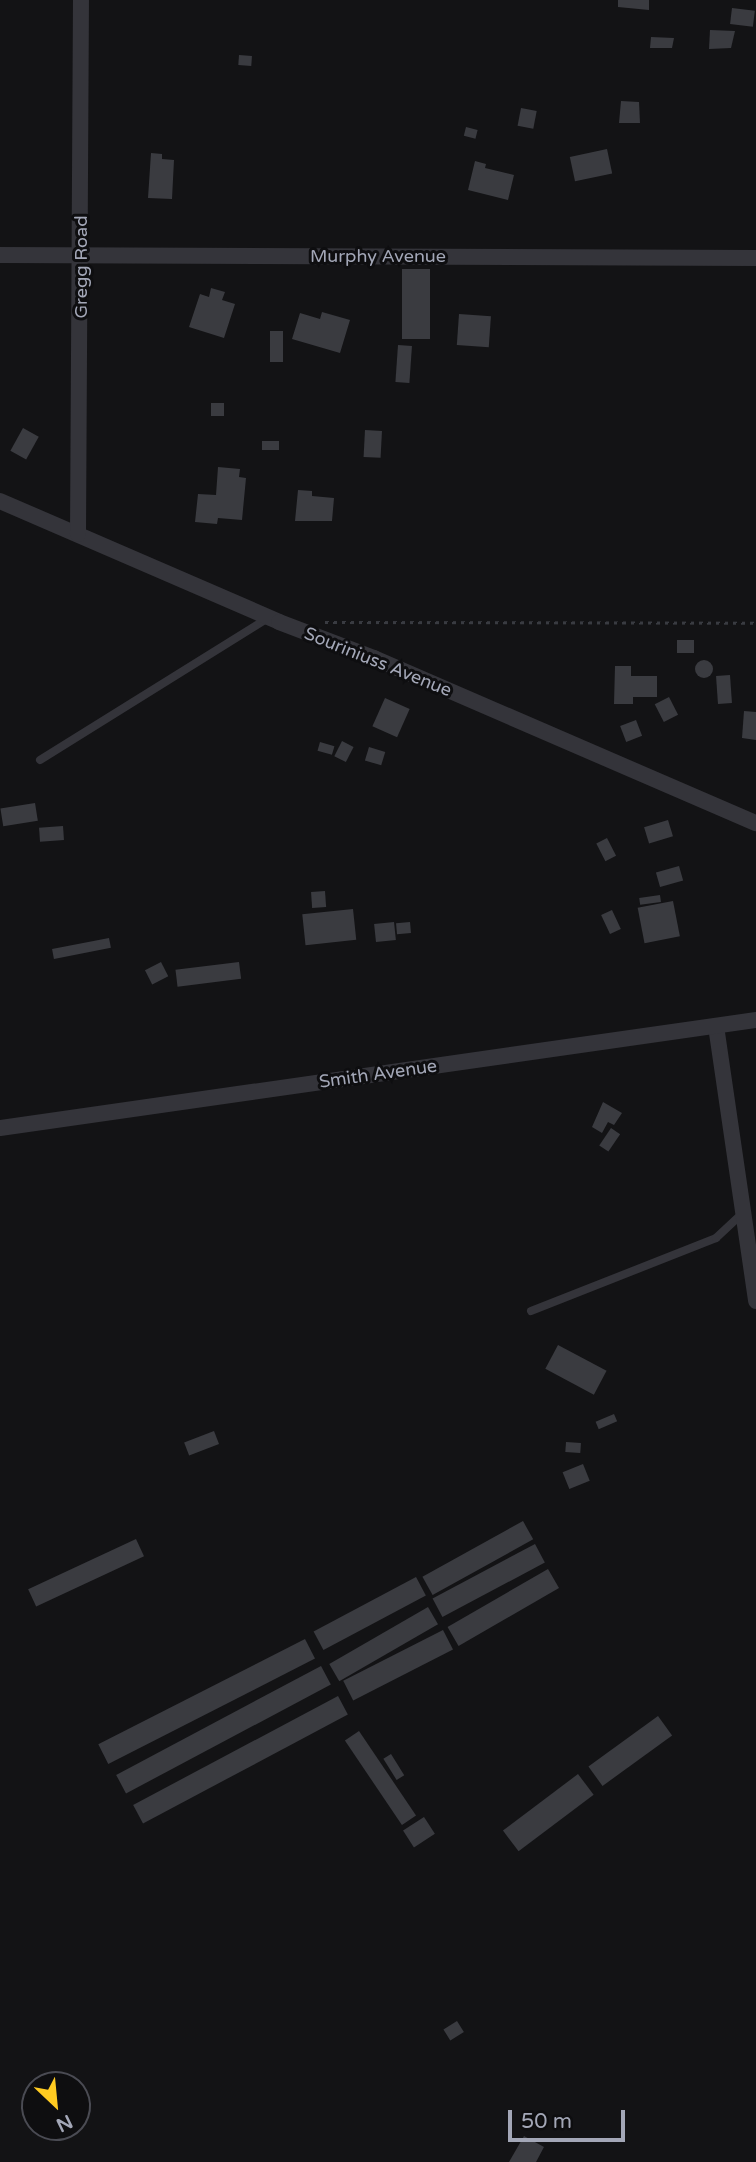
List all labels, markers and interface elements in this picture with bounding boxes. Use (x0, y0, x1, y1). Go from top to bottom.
street label: Gregg Road (70, 215, 92, 319)
street label: Murphy Avenue (310, 245, 446, 267)
street label: Souriniuss Avenue (301, 623, 455, 701)
street label: Smith Avenue (318, 1055, 438, 1093)
north arrow (21, 2071, 91, 2141)
scale bar (511, 2096, 628, 2140)
text: 50 m (521, 2109, 572, 2134)
text: N (53, 2110, 76, 2136)

